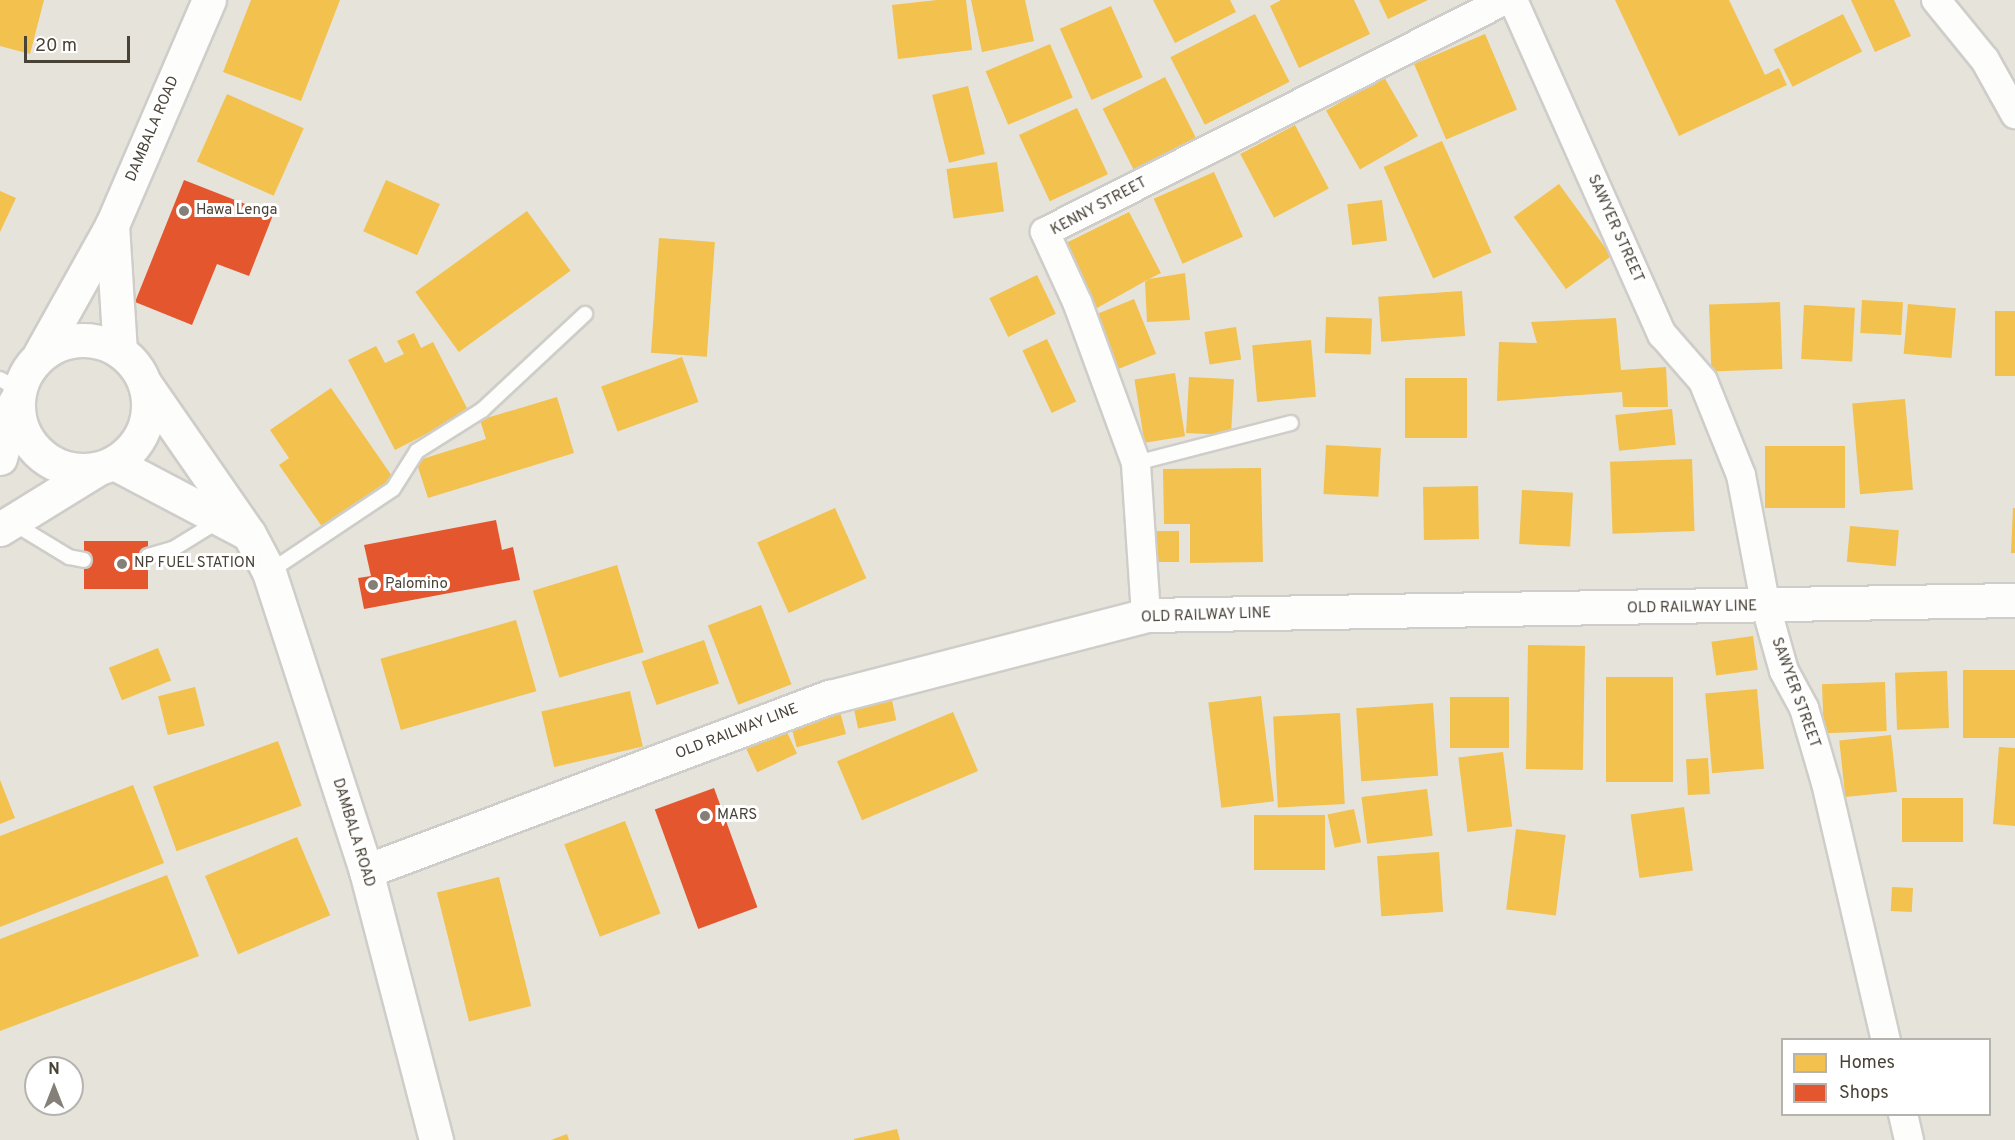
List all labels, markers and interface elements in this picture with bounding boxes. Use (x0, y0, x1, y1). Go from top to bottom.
scale bar (27, 24, 134, 62)
text: 20 m (35, 35, 77, 58)
street label: DAMBALA ROAD (123, 73, 183, 185)
street label: SAWYER STREET (1583, 172, 1647, 286)
street label: KENNY STREET (1048, 174, 1150, 240)
place label: Hawa Lenga (196, 202, 277, 220)
marker: Hawa Lenga (177, 204, 191, 218)
place label: NP FUEL STATION (134, 555, 256, 573)
marker: NP FUEL STATION (115, 557, 129, 571)
place label: Palomino (385, 576, 448, 594)
marker: Palomino (366, 578, 380, 592)
street label: OLD RAILWAY LINE (1626, 598, 1758, 618)
street label: OLD RAILWAY LINE (1140, 605, 1272, 627)
street label: SAWYER STREET (1767, 635, 1823, 751)
street label: OLD RAILWAY LINE (673, 700, 801, 764)
street label: DAMBALA ROAD (328, 776, 378, 890)
place label: MARS (717, 807, 757, 825)
marker: MARS (698, 809, 712, 823)
legend (1781, 1038, 1991, 1116)
text: Homes (1839, 1052, 1895, 1075)
north arrow (24, 1056, 84, 1116)
text: N (48, 1060, 60, 1080)
text: Shops (1839, 1082, 1889, 1105)

